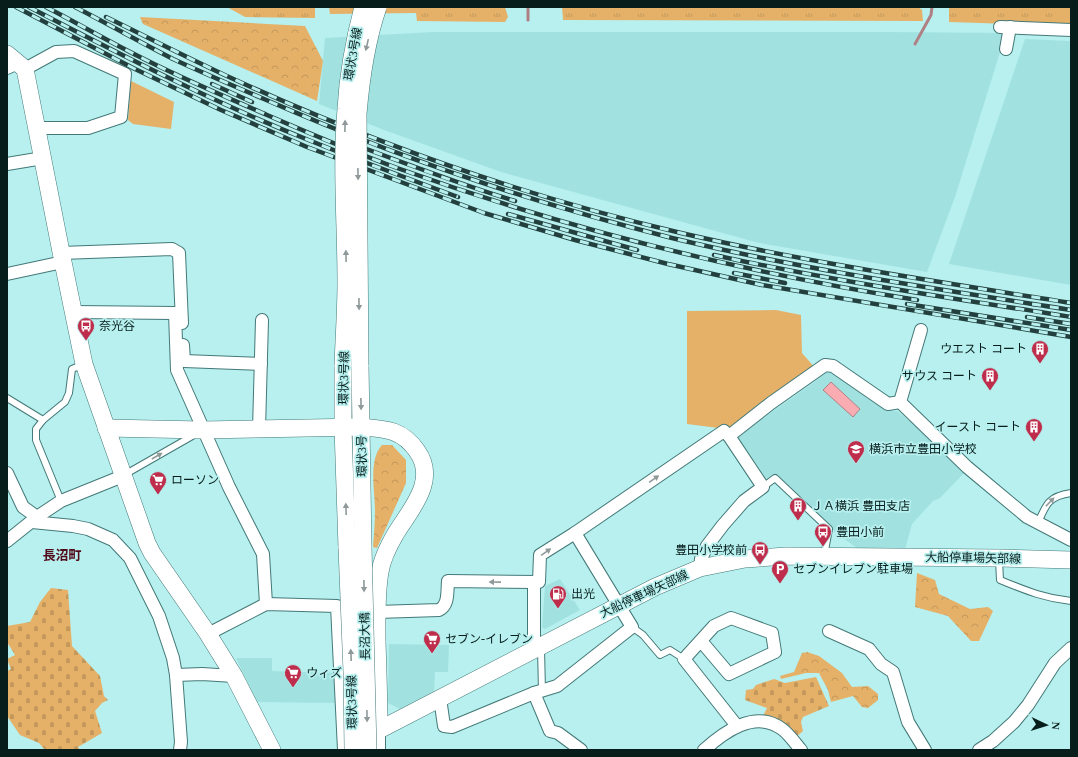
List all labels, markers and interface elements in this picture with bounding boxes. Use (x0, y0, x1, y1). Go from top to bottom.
street label: 環状3号線 (341, 26, 365, 82)
one-way arrow (364, 38, 370, 51)
one-way arrow (342, 119, 348, 132)
one-way arrow (355, 168, 361, 181)
one-way arrow (343, 249, 349, 262)
one-way arrow (356, 298, 362, 311)
bus stop icon: 奈光谷 (76, 316, 96, 341)
place label: 奈光谷 (99, 319, 135, 333)
building icon: ウエスト コート (1030, 339, 1050, 364)
place label: ウエスト コート (940, 342, 1027, 356)
street label: 環状3号線 (337, 351, 351, 405)
building icon: サウス コート (980, 366, 1000, 391)
place label: サウス コート (902, 369, 977, 383)
one-way arrow (358, 398, 364, 411)
building icon: イースト コート (1024, 417, 1044, 442)
place label: イースト コート (935, 420, 1021, 434)
street label: 環状3号 (355, 435, 369, 477)
school or university icon: 横浜市立豊田小学校 (846, 439, 866, 464)
place label: 横浜市立豊田小学校 (869, 442, 977, 456)
one-way arrow (151, 453, 163, 460)
supermarket icon: ローソン (148, 470, 168, 495)
place label: ローソン (171, 473, 219, 487)
one-way arrow (648, 475, 659, 483)
building icon: ＪＡ横浜 豊田支店 (788, 496, 808, 521)
one-way arrow (1045, 498, 1054, 507)
place label: ＪＡ横浜 豊田支店 (811, 499, 910, 513)
one-way arrow (343, 502, 349, 515)
bus stop icon: 豊田小前 (813, 522, 833, 547)
place label: 豊田小前 (836, 525, 884, 539)
bus stop icon: 豊田小学校前 (750, 540, 770, 565)
place label: 豊田小学校前 (675, 543, 747, 557)
district label: 長沼町 (42, 548, 82, 563)
one-way arrow (540, 548, 552, 555)
street label: 大船停車場矢部線 (925, 550, 1021, 566)
parking icon: セブンイレブン駐車場 (770, 559, 790, 584)
place label: セブンイレブン駐車場 (793, 562, 913, 576)
street label: 大船停車場矢部線 (598, 567, 690, 621)
one-way arrow (488, 579, 501, 585)
one-way arrow (361, 580, 367, 593)
fuel station icon: 出光 (548, 584, 568, 609)
place label: 出光 (571, 587, 595, 601)
street label: 長沼大橋 (358, 612, 372, 660)
supermarket icon: セブン-イレブン (422, 629, 442, 654)
place label: セブン-イレブン (445, 632, 533, 646)
one-way arrow (348, 649, 355, 661)
supermarket icon: ウィズ (283, 663, 303, 688)
place label: ウィズ (306, 666, 342, 680)
street label: 環状3号線 (345, 675, 359, 729)
north arrow (1026, 705, 1066, 745)
one-way arrow (364, 710, 370, 723)
text: N (1050, 721, 1062, 730)

